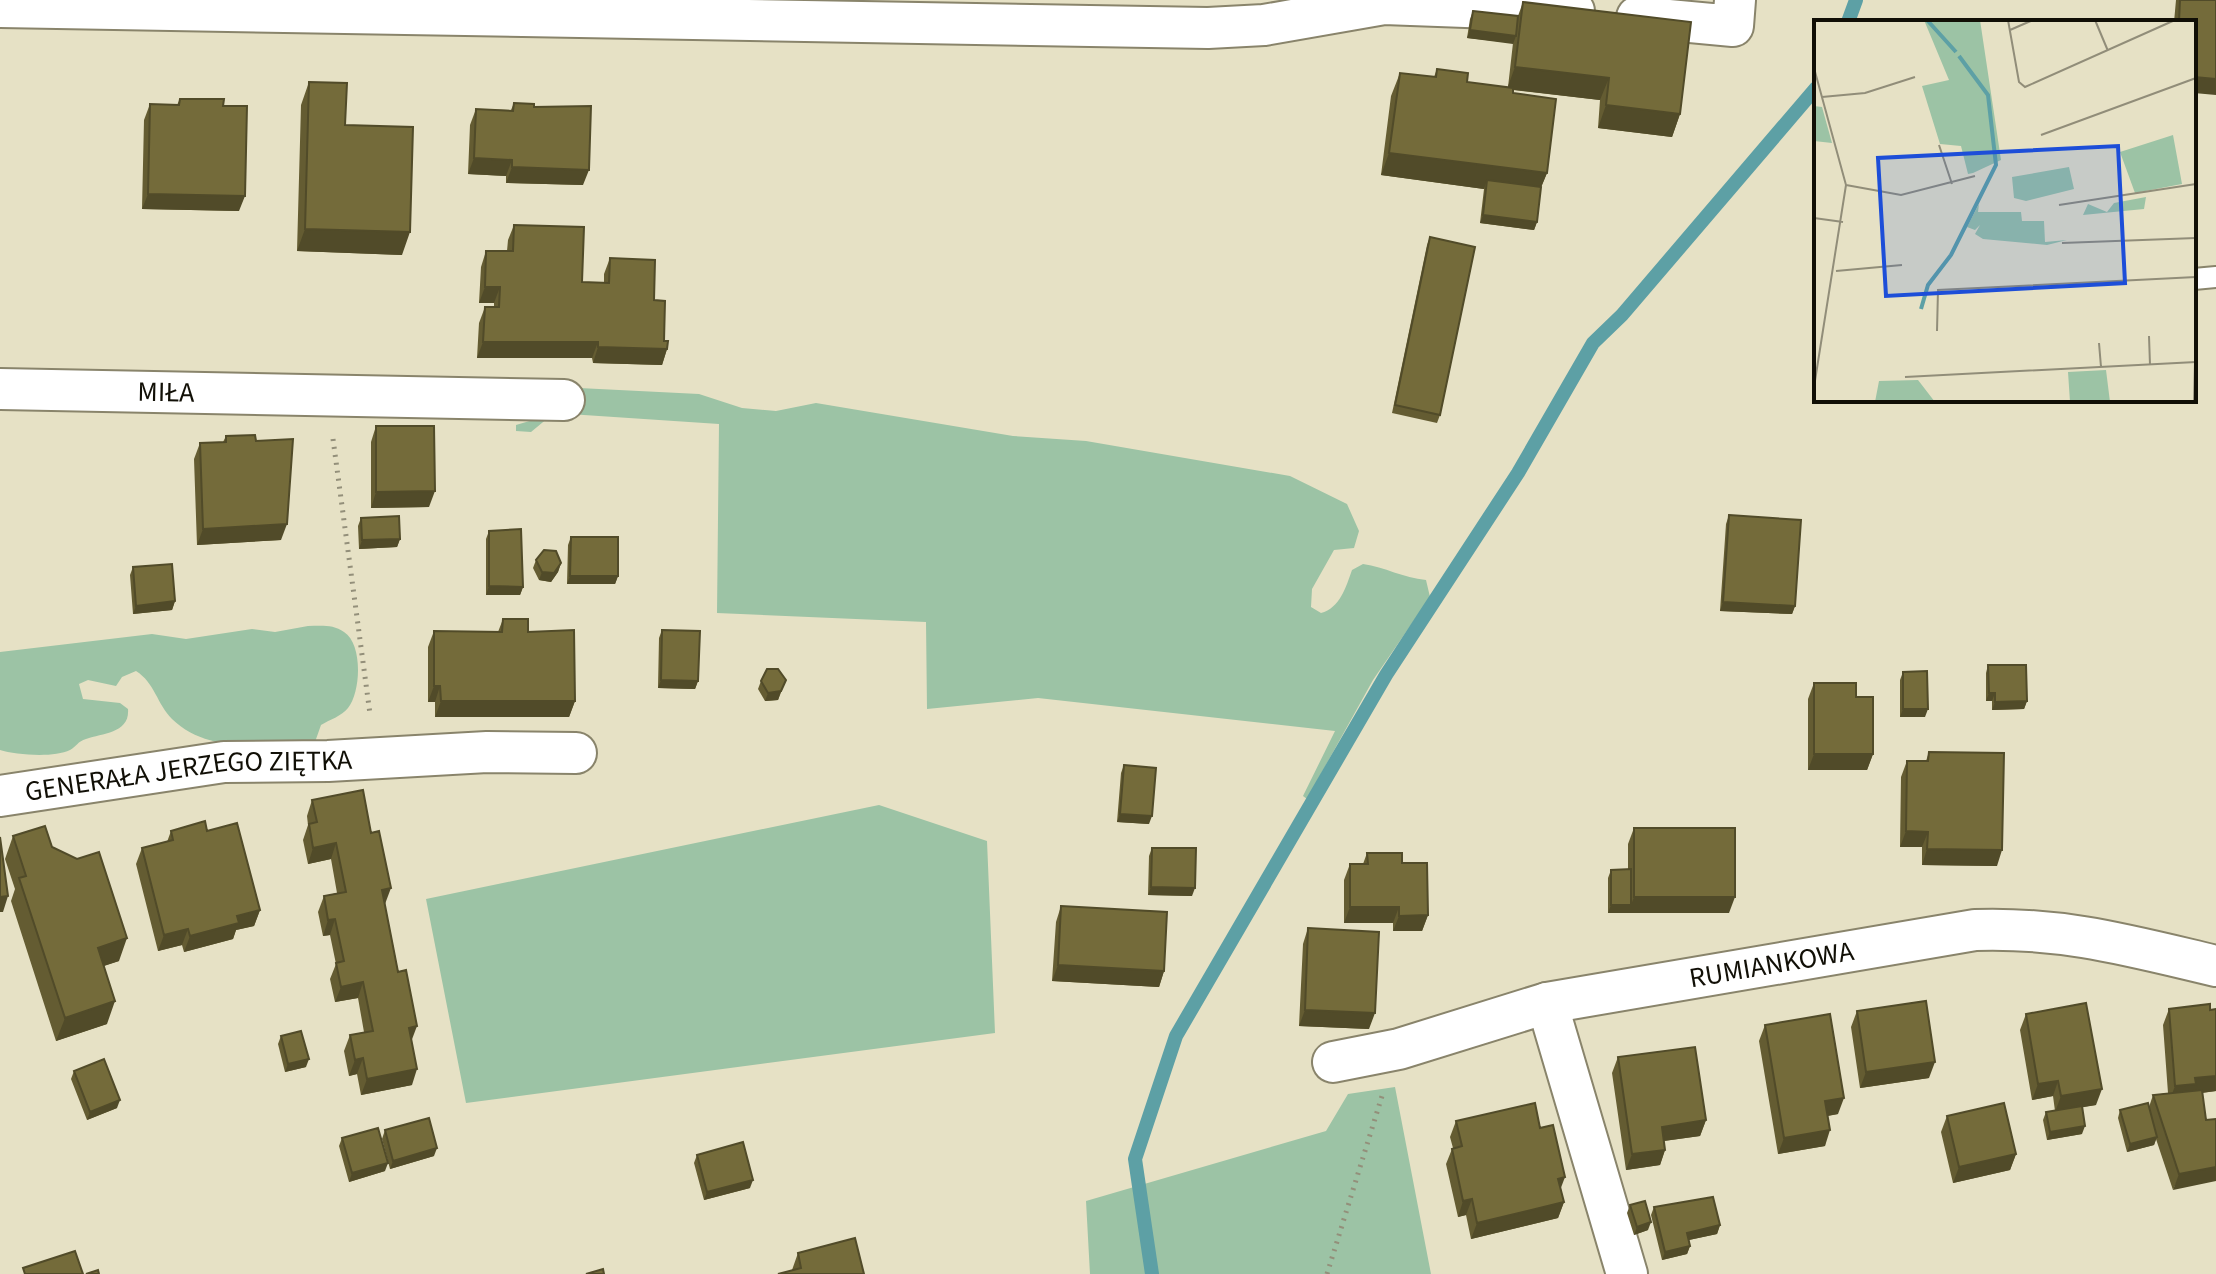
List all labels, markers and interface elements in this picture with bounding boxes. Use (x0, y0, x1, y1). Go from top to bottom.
inset map (1814, 20, 2196, 402)
street label: MIŁA (137, 372, 196, 413)
street label: GENERAŁA JERZEGO ZIĘTKA (22, 740, 354, 812)
street label: RUMIANKOWA (1686, 931, 1858, 998)

